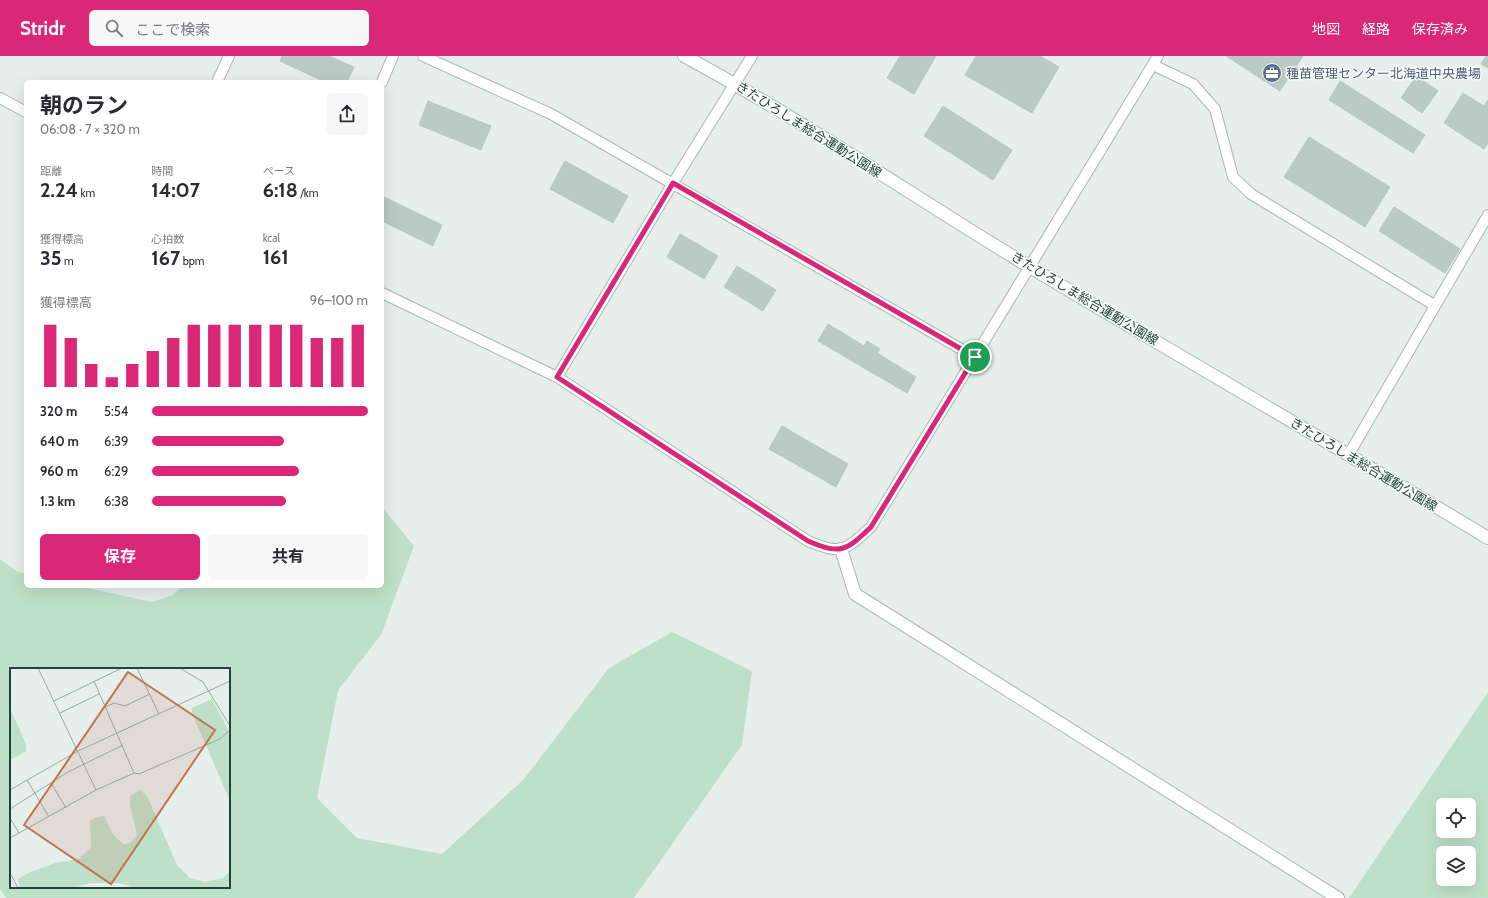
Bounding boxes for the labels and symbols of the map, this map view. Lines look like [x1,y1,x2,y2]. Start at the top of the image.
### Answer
office icon: 種苗管理センター北海道中央農場 [1261,62,1283,84]
place label: 種苗管理センター北海道中央農場 [1286,65,1481,81]
street label: きたひろしま総合運動公園線 [733,77,885,181]
street label: きたひろしま総合運動公園線 [1008,248,1162,348]
pin [958,340,992,374]
street label: きたひろしま総合運動公園線 [1287,414,1441,514]
inset map [10,668,230,888]

